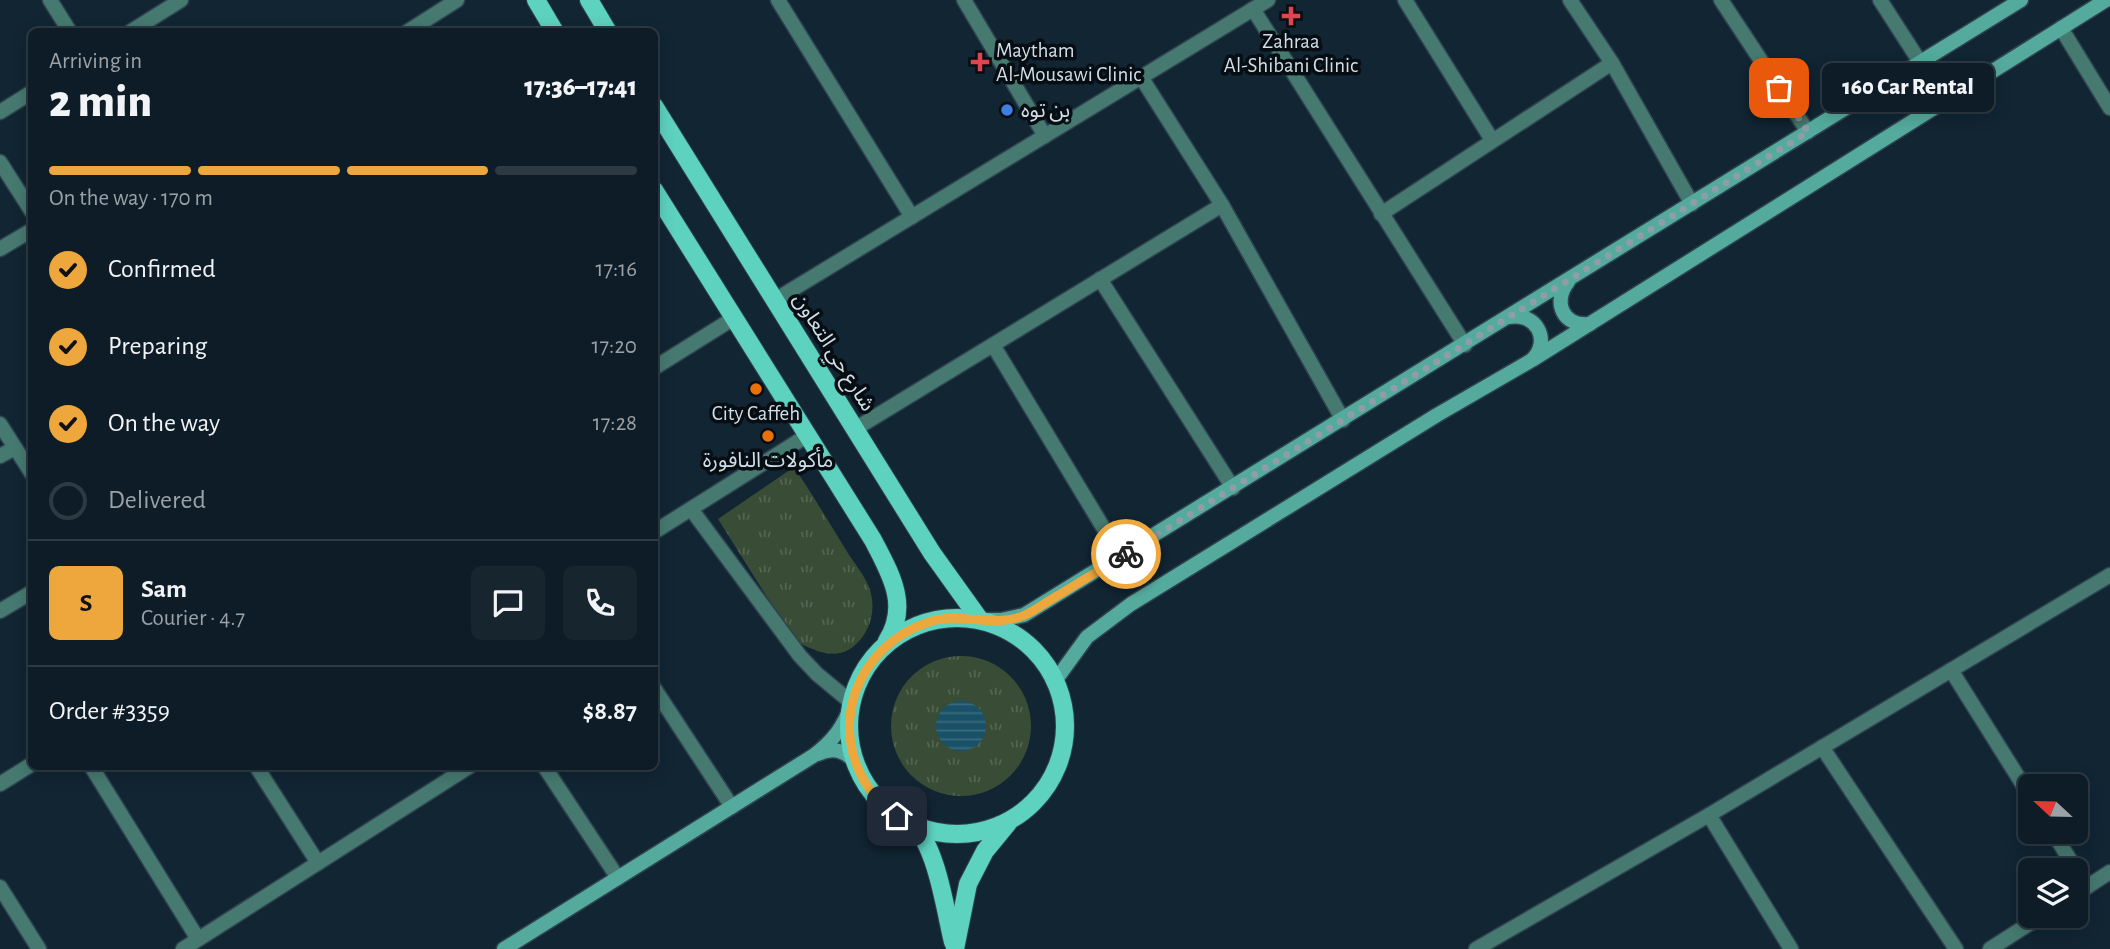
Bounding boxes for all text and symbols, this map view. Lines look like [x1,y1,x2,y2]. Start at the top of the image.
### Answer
marker: Zahraa Al-Shibani Clinic [1281,6,1301,26]
place label: Zahraa Al-Shibani Clinic [1224,31,1358,76]
place label: Maytham Al-Mousawi Clinic [996,40,1141,85]
text: Arriving in [49,50,142,73]
marker: Maytham Al-Mousawi Clinic [970,52,990,72]
pin [1749,58,1809,118]
callout: 160 Car Rental [1821,64,1992,112]
icon: bag [1760,69,1798,107]
text: 17:36–17:41 [524,74,637,100]
text: 160 Car Rental [1842,76,1974,99]
text: 2 min [49,79,152,125]
place label: بن توه [1021,100,1070,122]
marker: بن توه [999,102,1015,118]
text: On the way · 170 m [49,187,213,210]
icon: check [49,251,87,289]
text: Confirmed [108,256,216,282]
text: 17:16 [596,258,637,281]
street label: شارع حي التعاون [785,289,879,417]
icon: check [49,328,87,366]
text: Preparing [108,333,207,359]
text: 17:20 [592,335,637,358]
marker: City Caffeh [748,381,764,397]
place label: City Caffeh [712,403,800,424]
icon: check [49,405,87,443]
text: On the way [108,410,220,436]
text: 17:28 [593,412,637,435]
marker: مأكولات النافورة [760,428,776,444]
place label: مأكولات النافورة [703,447,833,472]
text: Delivered [108,487,206,513]
courier [1091,519,1161,589]
icon: bike [1107,535,1145,573]
button: chat [471,566,545,640]
button: phone [563,566,637,640]
text: Sam [141,576,187,602]
text: S [80,590,92,616]
text: Courier · 4.7 [141,607,245,630]
text: Order #3359 [49,698,170,724]
text: $8.87 [582,698,637,724]
north arrow [2018,774,2088,844]
map controls [2018,774,2088,928]
pin [867,786,927,846]
icon: home [878,797,916,835]
button: layers [2018,858,2088,928]

